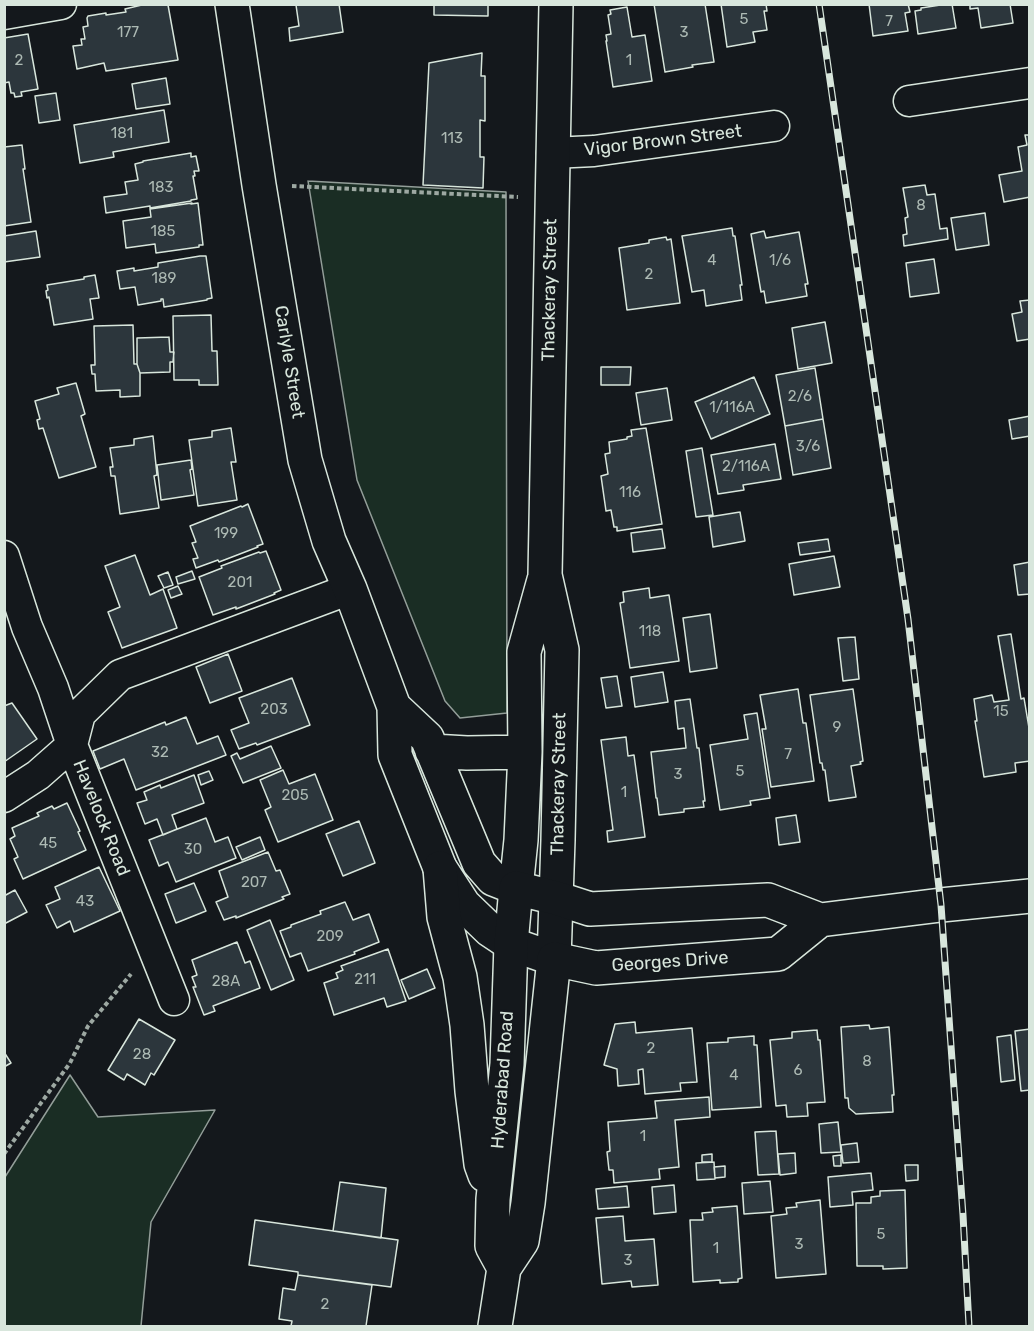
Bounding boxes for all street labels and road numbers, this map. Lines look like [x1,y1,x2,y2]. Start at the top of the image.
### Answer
street label: Vigor Brown Street [583,121,743,161]
street label: Thackeray Street [538,219,562,361]
street label: Carlyle Street [269,304,309,420]
street label: Thackeray Street [547,713,571,855]
street label: Havelock Road [68,757,134,879]
street label: Georges Drive [611,947,729,977]
street label: Hyderabad Road [487,1010,519,1150]

